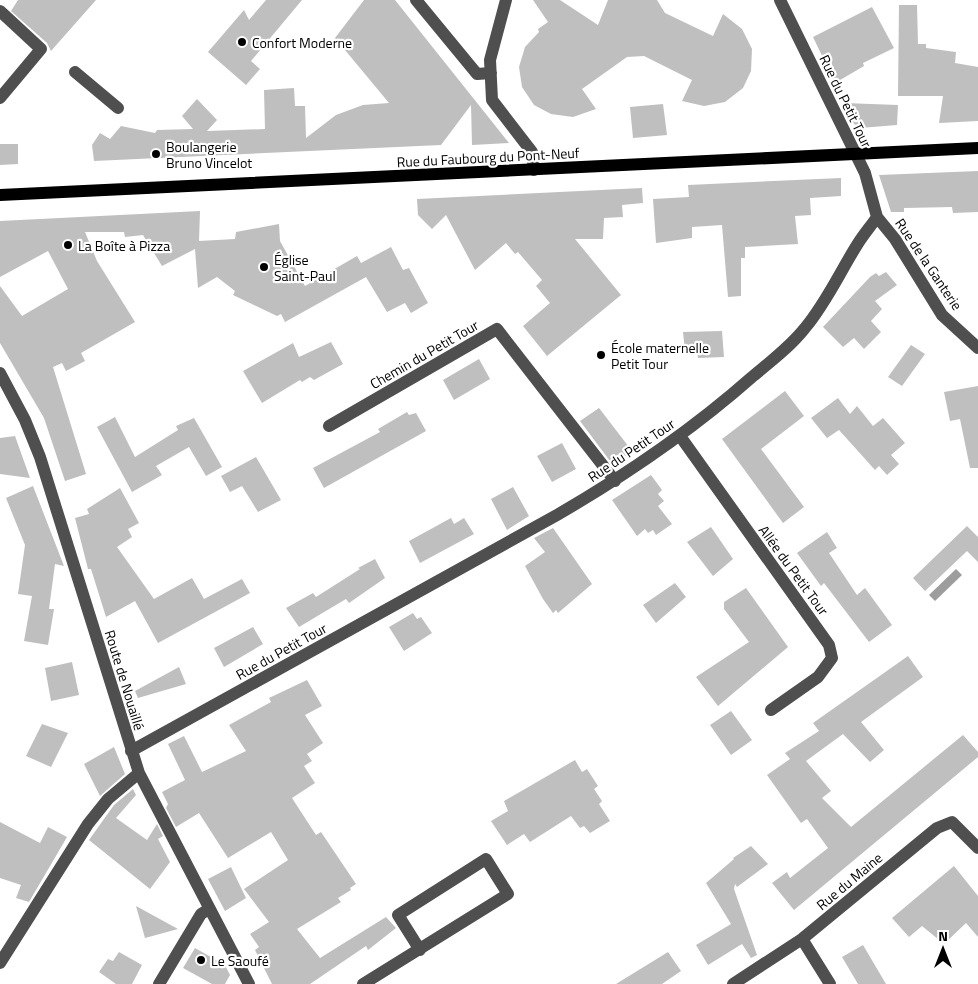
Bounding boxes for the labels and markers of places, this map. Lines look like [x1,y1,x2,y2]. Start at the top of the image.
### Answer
place label: Confort Moderne [252,32,352,53]
marker: Confort Moderne [236,36,248,48]
place label: Boulangerie Bruno Vincelot [166,136,252,173]
marker: Boulangerie Bruno Vincelot [150,148,162,160]
place label: La Boîte à Pizza [78,235,170,256]
marker: La Boîte à Pizza [62,239,74,251]
place label: Église Saint-Paul [274,249,336,286]
marker: Église Saint-Paul [258,261,270,273]
place label: École maternelle Petit Tour [611,337,709,374]
marker: École maternelle Petit Tour [595,349,607,361]
place label: Le Saoufé [211,950,269,971]
marker: Le Saoufé [195,954,207,966]

